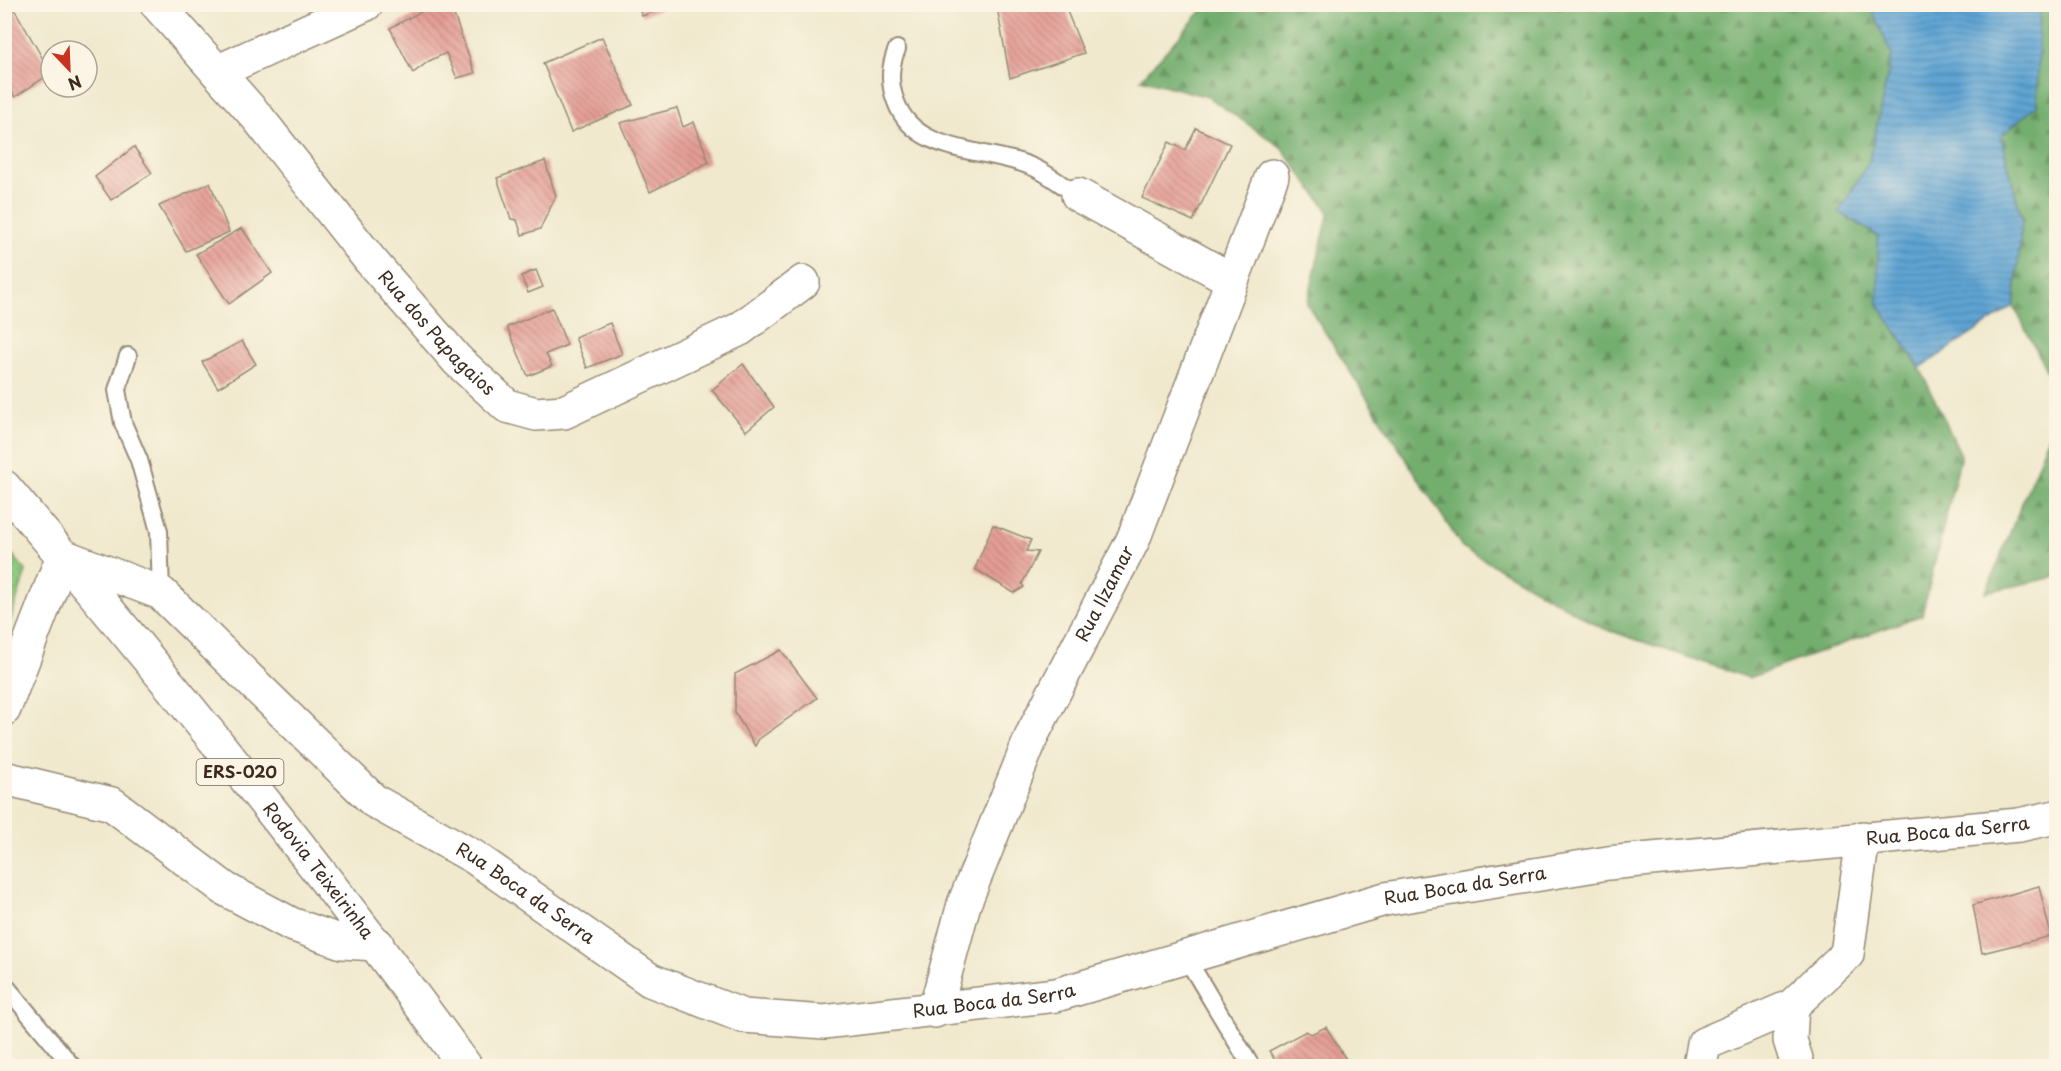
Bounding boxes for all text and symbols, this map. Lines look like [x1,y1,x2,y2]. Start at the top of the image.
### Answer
north arrow [39,39,99,99]
text: N [65,70,86,97]
street label: Rua dos Papagaios [373,263,502,401]
street label: Rua Ilzamar [1068,539,1140,646]
road number: ERS-020 [196,759,284,785]
street label: Rodovia Teixeirinha [257,796,382,945]
street label: Rua Boca da Serra [1865,808,2032,851]
street label: Rua Boca da Serra [452,835,602,950]
street label: Rua Boca da Serra [1382,858,1548,911]
street label: Rua Boca da Serra [911,975,1079,1024]

